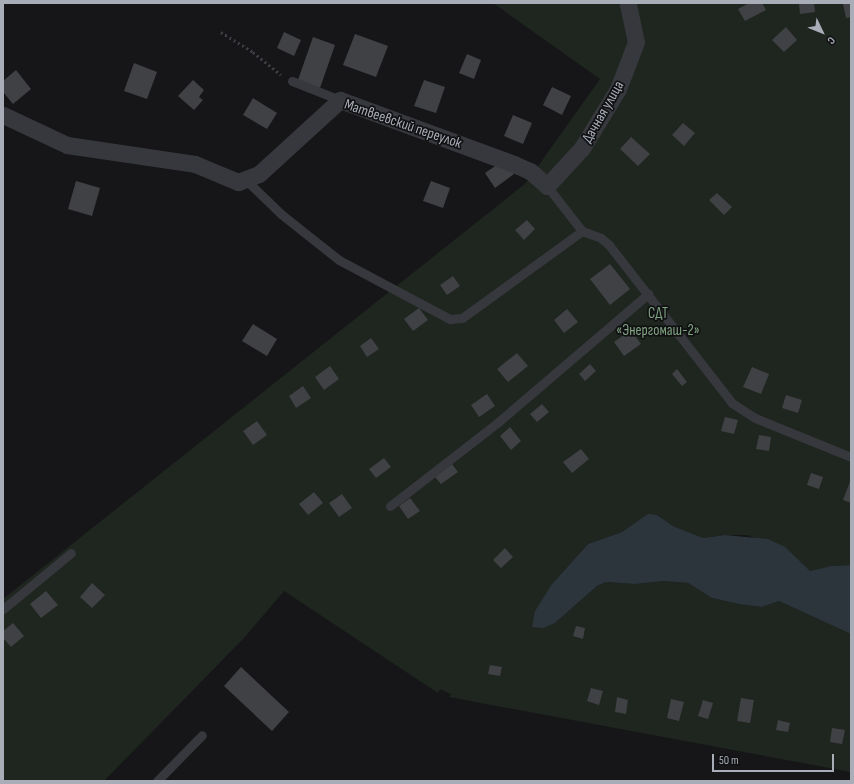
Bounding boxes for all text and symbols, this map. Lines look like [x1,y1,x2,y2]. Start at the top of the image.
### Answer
north arrow [802,12,842,52]
text: С [824,34,838,47]
street label: Дачная улица [578,78,628,146]
street label: Матвеевский переулок [342,95,464,153]
park label: СДТ «Энергомаш-2» [616,304,700,339]
scale bar [714,746,836,772]
text: 50 m [719,753,739,768]

